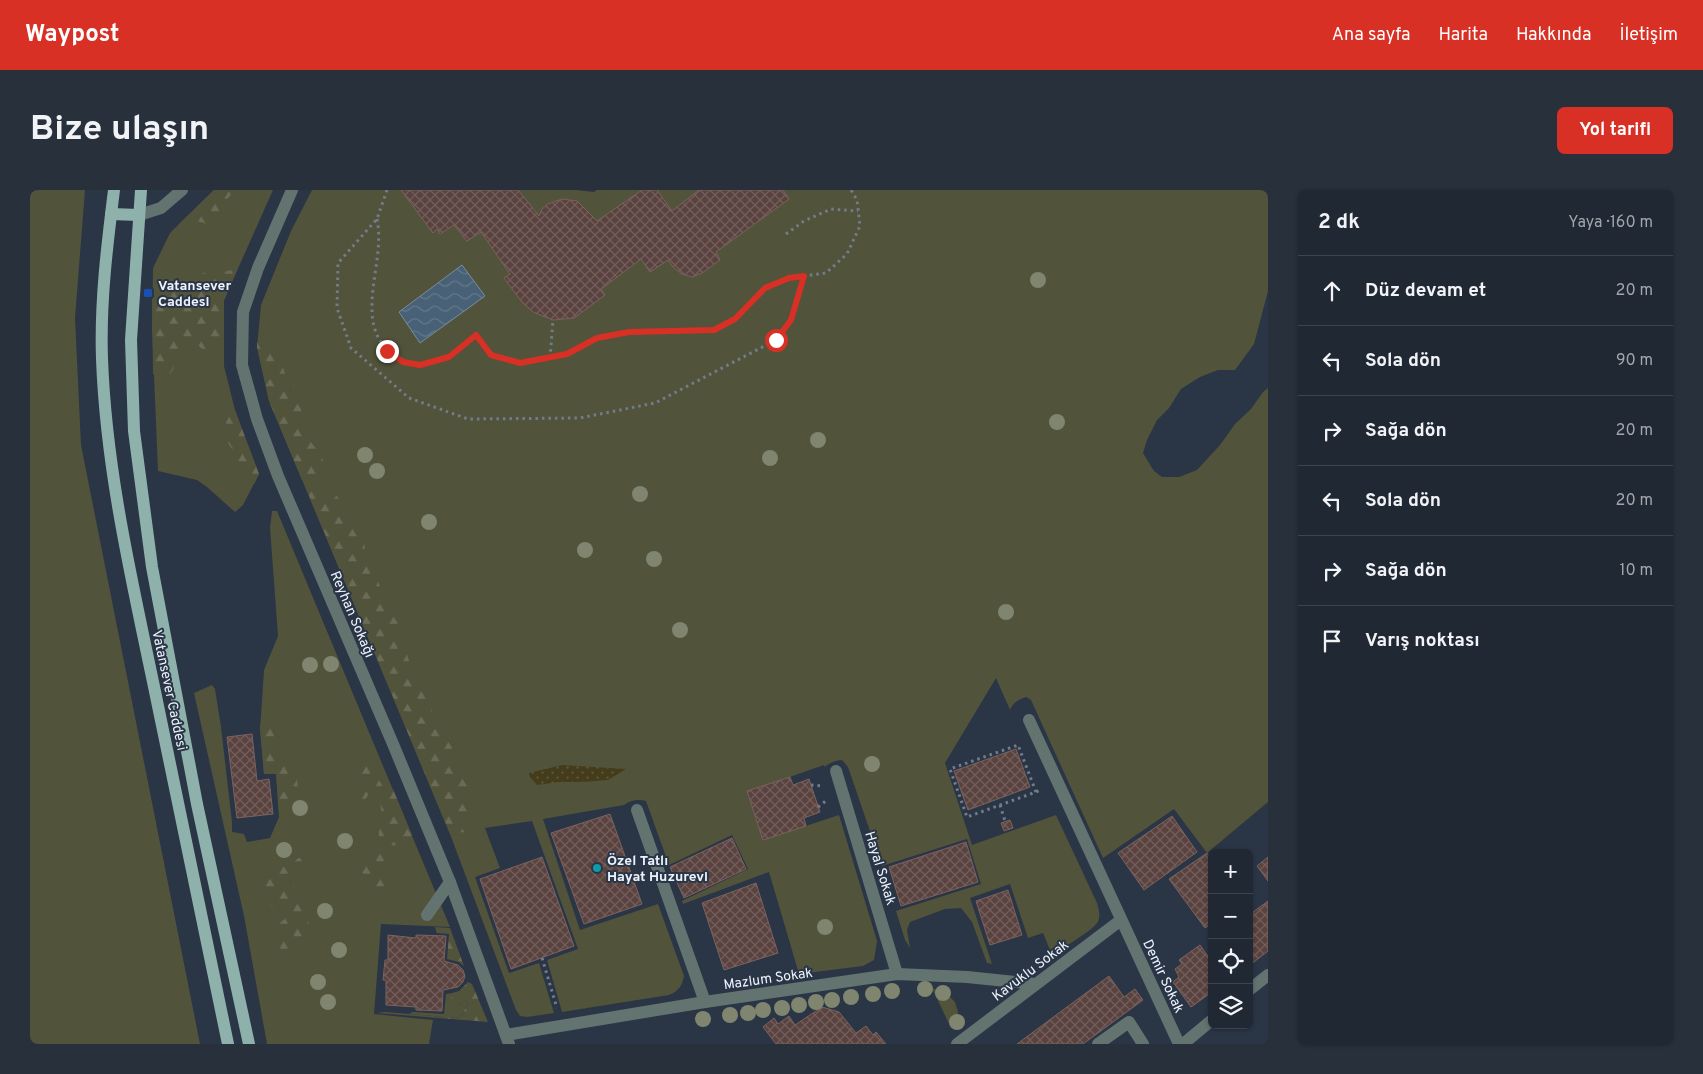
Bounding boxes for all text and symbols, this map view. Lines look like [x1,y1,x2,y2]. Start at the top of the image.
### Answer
text: Waypost [25,20,119,50]
text: Ana sayfa [1332,24,1411,47]
text: Harita [1439,24,1488,47]
text: Hakkında [1516,24,1591,47]
text: İletişim [1619,24,1678,47]
button: Yol tarifi [1557,107,1673,154]
text: Bize ulaşın [30,108,209,152]
text: 2 dk [1318,209,1360,236]
text: Yaya · 160 m [1568,213,1653,233]
icon: ahead [1318,277,1346,305]
place label: Vatansever Caddesi [158,278,231,311]
text: Düz devam et [1365,279,1486,303]
text: 20 m [1616,281,1653,301]
marker: Vatansever Caddesi [142,287,154,299]
route start [765,329,788,352]
route end [376,340,399,363]
icon: left [1318,347,1346,375]
text: Sola dön [1365,349,1441,373]
text: 90 m [1616,351,1653,371]
icon: right [1318,417,1346,445]
text: Sağa dön [1365,419,1447,443]
text: 20 m [1616,421,1653,441]
icon: left [1318,487,1346,515]
text: Sola dön [1365,489,1441,513]
text: 20 m [1616,491,1653,511]
icon: right [1318,557,1346,585]
text: Sağa dön [1365,559,1447,583]
text: 10 m [1619,561,1653,581]
street label: Reyhan Sokağı [326,569,377,660]
icon: arrive [1318,627,1346,655]
street label: Vatansever Caddesi [147,628,190,752]
text: Varış noktası [1365,629,1480,653]
street label: Hayal Sokak [860,830,899,907]
map controls [1208,849,1253,1029]
button: + [1208,849,1253,894]
place label: Özel Tatlı Hayat Huzurevi [607,853,708,886]
marker: Özel Tatlı Hayat Huzurevi [591,862,603,874]
button: − [1208,894,1253,939]
street label: Kavuklu Sokak [989,937,1073,1006]
street label: Demir Sokak [1138,937,1187,1016]
button: locate [1208,939,1253,984]
street label: Mazlum Sokak [723,965,814,994]
button: layers [1208,984,1253,1029]

